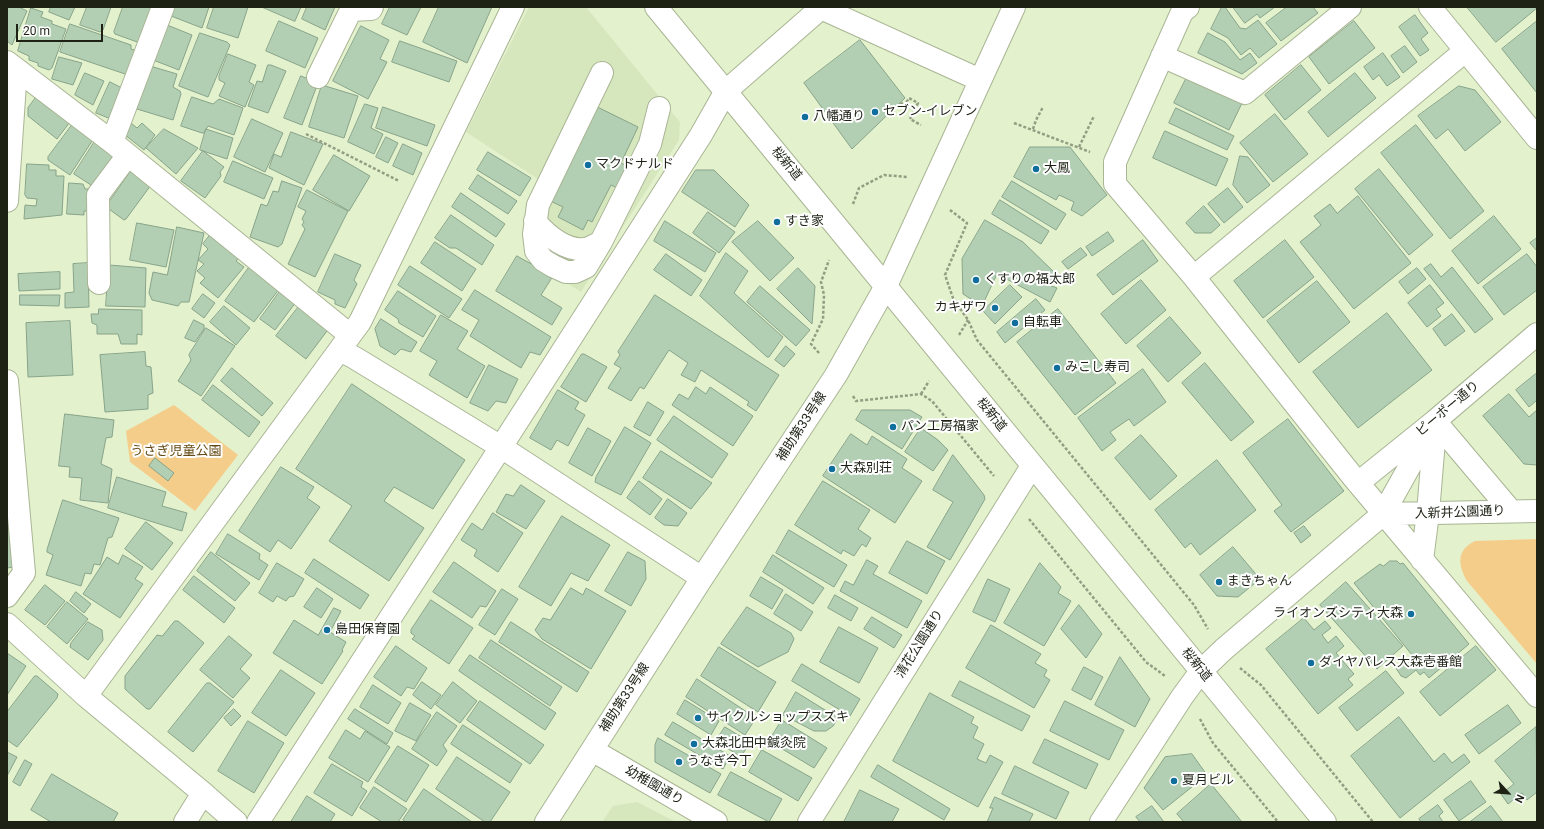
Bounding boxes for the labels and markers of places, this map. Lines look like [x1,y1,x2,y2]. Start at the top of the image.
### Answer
place label: セブン-イレブン [883,104,978,120]
marker: セブン-イレブン [870,107,880,117]
place label: 八幡通り [813,109,865,125]
marker: 八幡通り [800,112,810,122]
place label: マクドナルド [596,157,674,173]
marker: マクドナルド [583,160,593,170]
place label: 大鳳 [1044,161,1070,177]
marker: 大鳳 [1031,164,1041,174]
place label: すき家 [785,214,824,230]
marker: すき家 [772,217,782,227]
place label: くすりの福太郎 [984,272,1075,288]
marker: くすりの福太郎 [971,275,981,285]
place label: カキザワ [935,300,987,316]
marker: カキザワ [990,303,1000,313]
place label: 自転車 [1023,315,1062,331]
marker: 自転車 [1010,318,1020,328]
place label: みこし寿司 [1065,360,1130,376]
marker: みこし寿司 [1052,363,1062,373]
place label: パン工房福家 [901,419,979,435]
marker: パン工房福家 [888,422,898,432]
place label: 大森別荘 [840,461,892,477]
marker: 大森別荘 [827,464,837,474]
place label: まきちゃん [1227,574,1292,590]
marker: まきちゃん [1214,577,1224,587]
place label: ライオンズシティ大森 [1273,606,1403,622]
marker: ライオンズシティ大森 [1406,609,1416,619]
place label: 島田保育園 [335,622,400,638]
marker: 島田保育園 [322,625,332,635]
place label: ダイヤパレス大森壱番館 [1319,655,1462,671]
marker: ダイヤパレス大森壱番館 [1306,658,1316,668]
place label: サイクルショップスズキ [706,710,849,726]
marker: サイクルショップスズキ [693,713,703,723]
place label: 大森北田中鍼灸院 [702,736,806,752]
marker: 大森北田中鍼灸院 [689,739,699,749]
place label: うなぎ今丁 [687,754,752,770]
marker: うなぎ今丁 [674,757,684,767]
place label: 夏月ビル [1182,773,1234,789]
marker: 夏月ビル [1169,776,1179,786]

